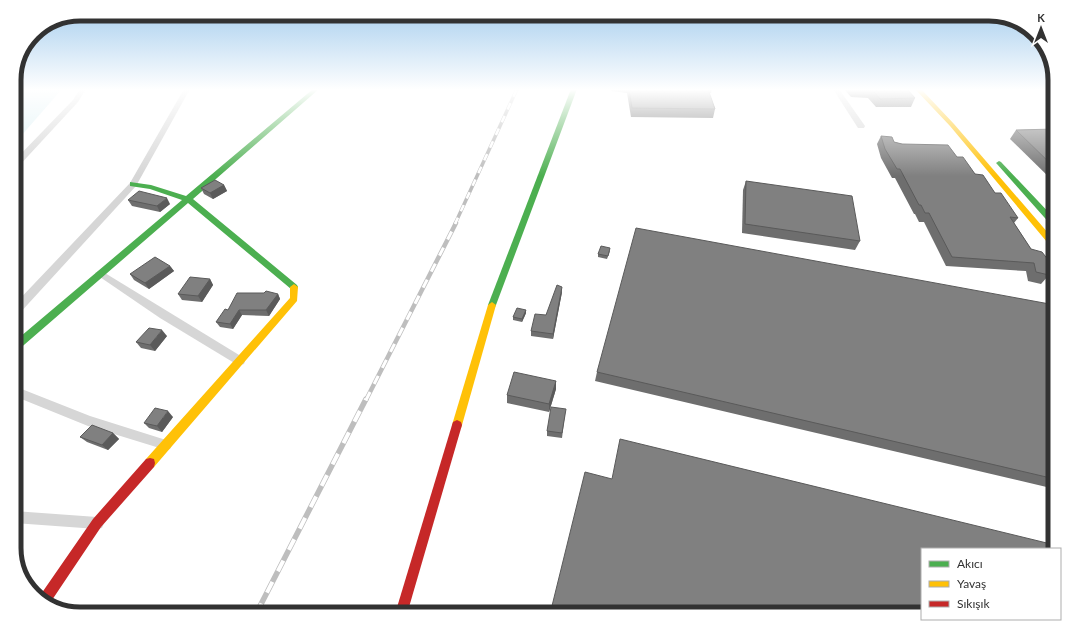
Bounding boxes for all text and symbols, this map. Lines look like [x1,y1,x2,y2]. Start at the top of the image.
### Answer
north arrow [1021,8,1061,48]
text: K [1037,11,1045,24]
legend [921,548,1061,620]
text: Akıcı [957,556,983,571]
text: Yavaş [957,576,986,591]
text: Sıkışık [957,596,990,611]

